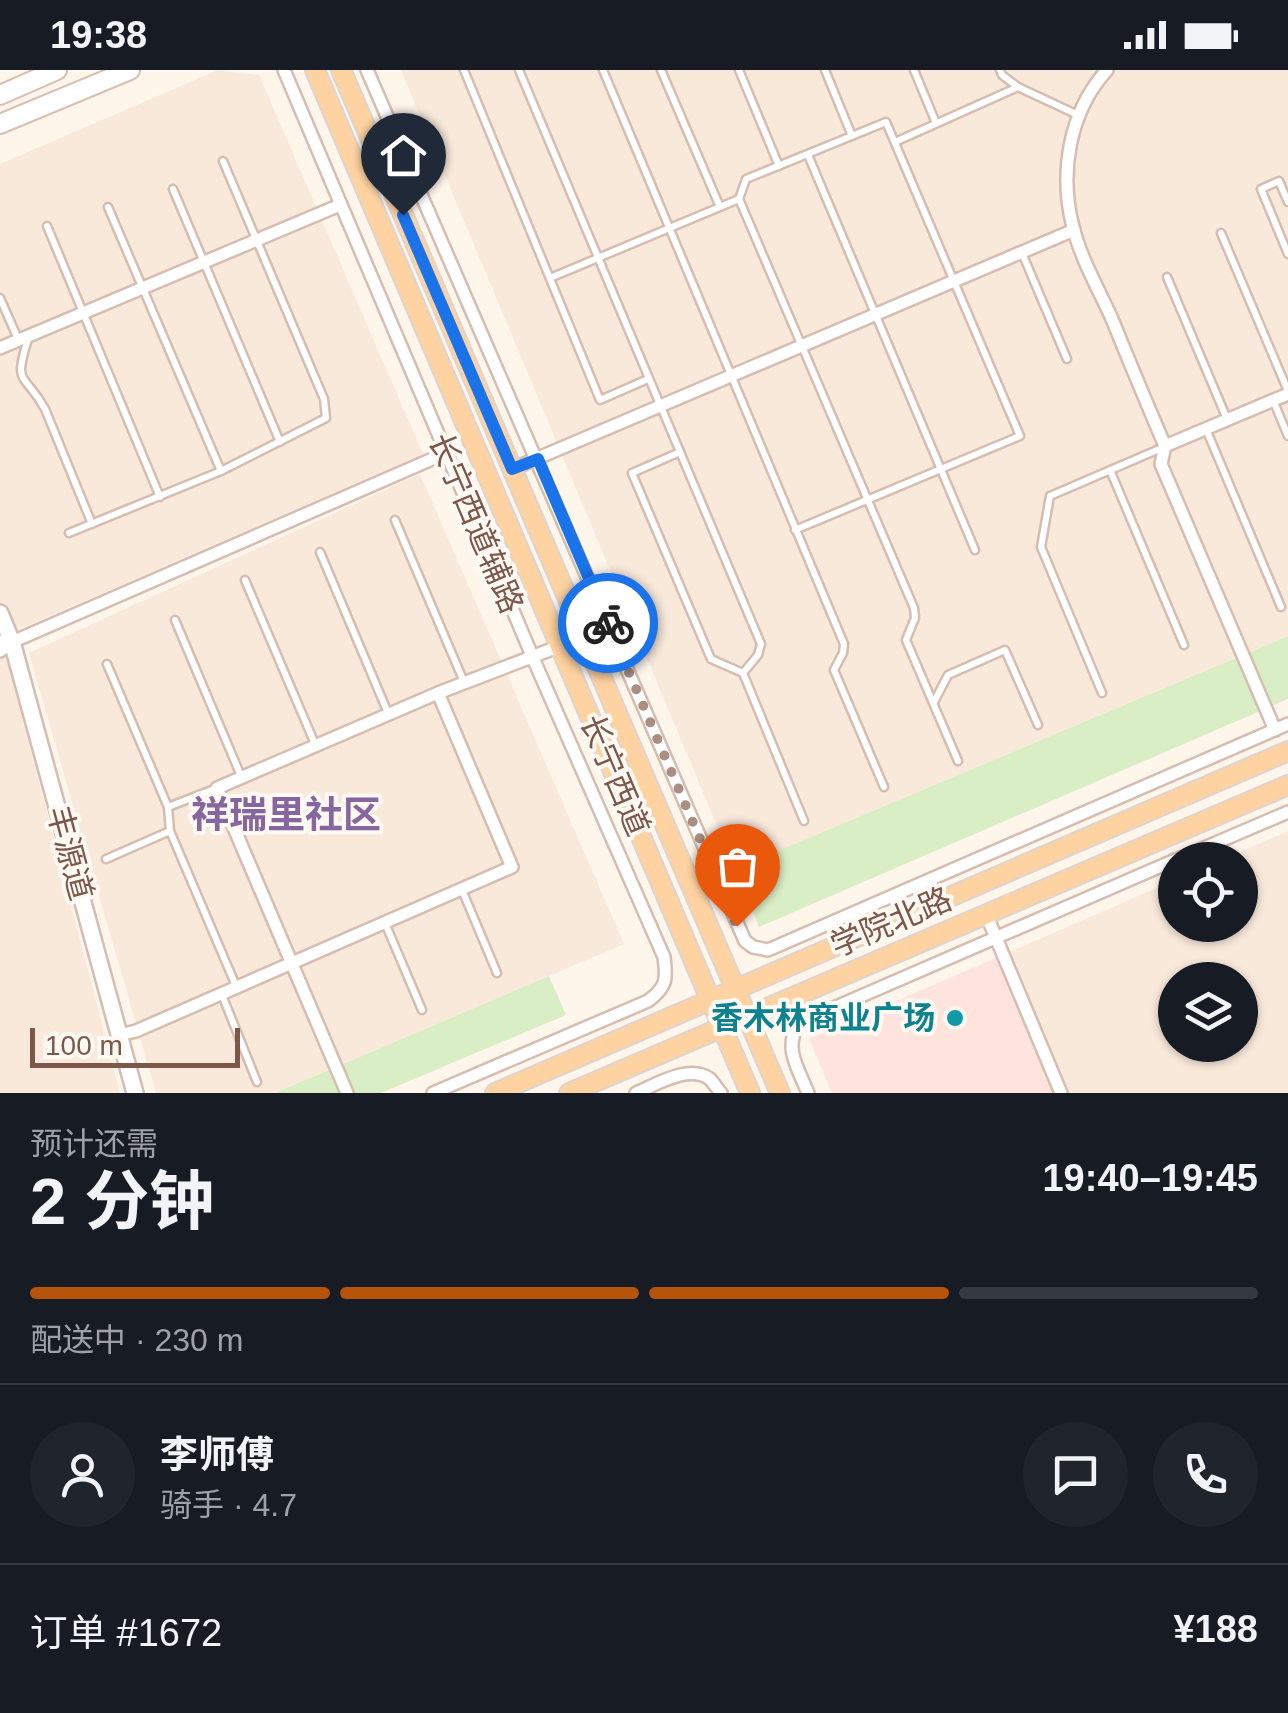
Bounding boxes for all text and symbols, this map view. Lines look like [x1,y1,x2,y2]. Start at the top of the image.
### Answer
text: 19:38 [50,14,147,56]
pin [361,113,446,216]
icon: home [376,128,431,183]
street label: 长宁西道辅路 [422,428,530,618]
courier [558,573,658,673]
icon: bike [581,596,636,651]
street label: 长宁西道 [573,709,657,841]
district label: 祥瑞里社区 [191,794,381,836]
street label: 丰源道 [40,802,100,904]
pin [695,824,780,927]
icon: bag [710,839,765,894]
map controls [1158,842,1258,1062]
button: locate [1158,842,1258,942]
street label: 学院北路 [825,880,957,964]
button: layers [1158,962,1258,1062]
place label: 香木林商业广场 [711,1000,935,1036]
marker: 香木林商业广场 [944,1007,966,1029]
scale bar [30,1023,240,1068]
text: 100 m [45,1030,123,1061]
text: 预计还需 [30,1126,158,1162]
text: 19:40–19:45 [1042,1157,1258,1199]
text: 2 分钟 [30,1165,214,1238]
text: 配送中 · 230 m [30,1322,243,1358]
button: person [30,1422,135,1527]
button: chat [1023,1422,1128,1527]
button: phone [1153,1422,1258,1527]
text: 李师傅 [160,1434,274,1476]
text: 骑手 · 4.7 [160,1487,297,1523]
text: ¥188 [1173,1608,1258,1650]
text: 订单 #1672 [30,1612,222,1654]

